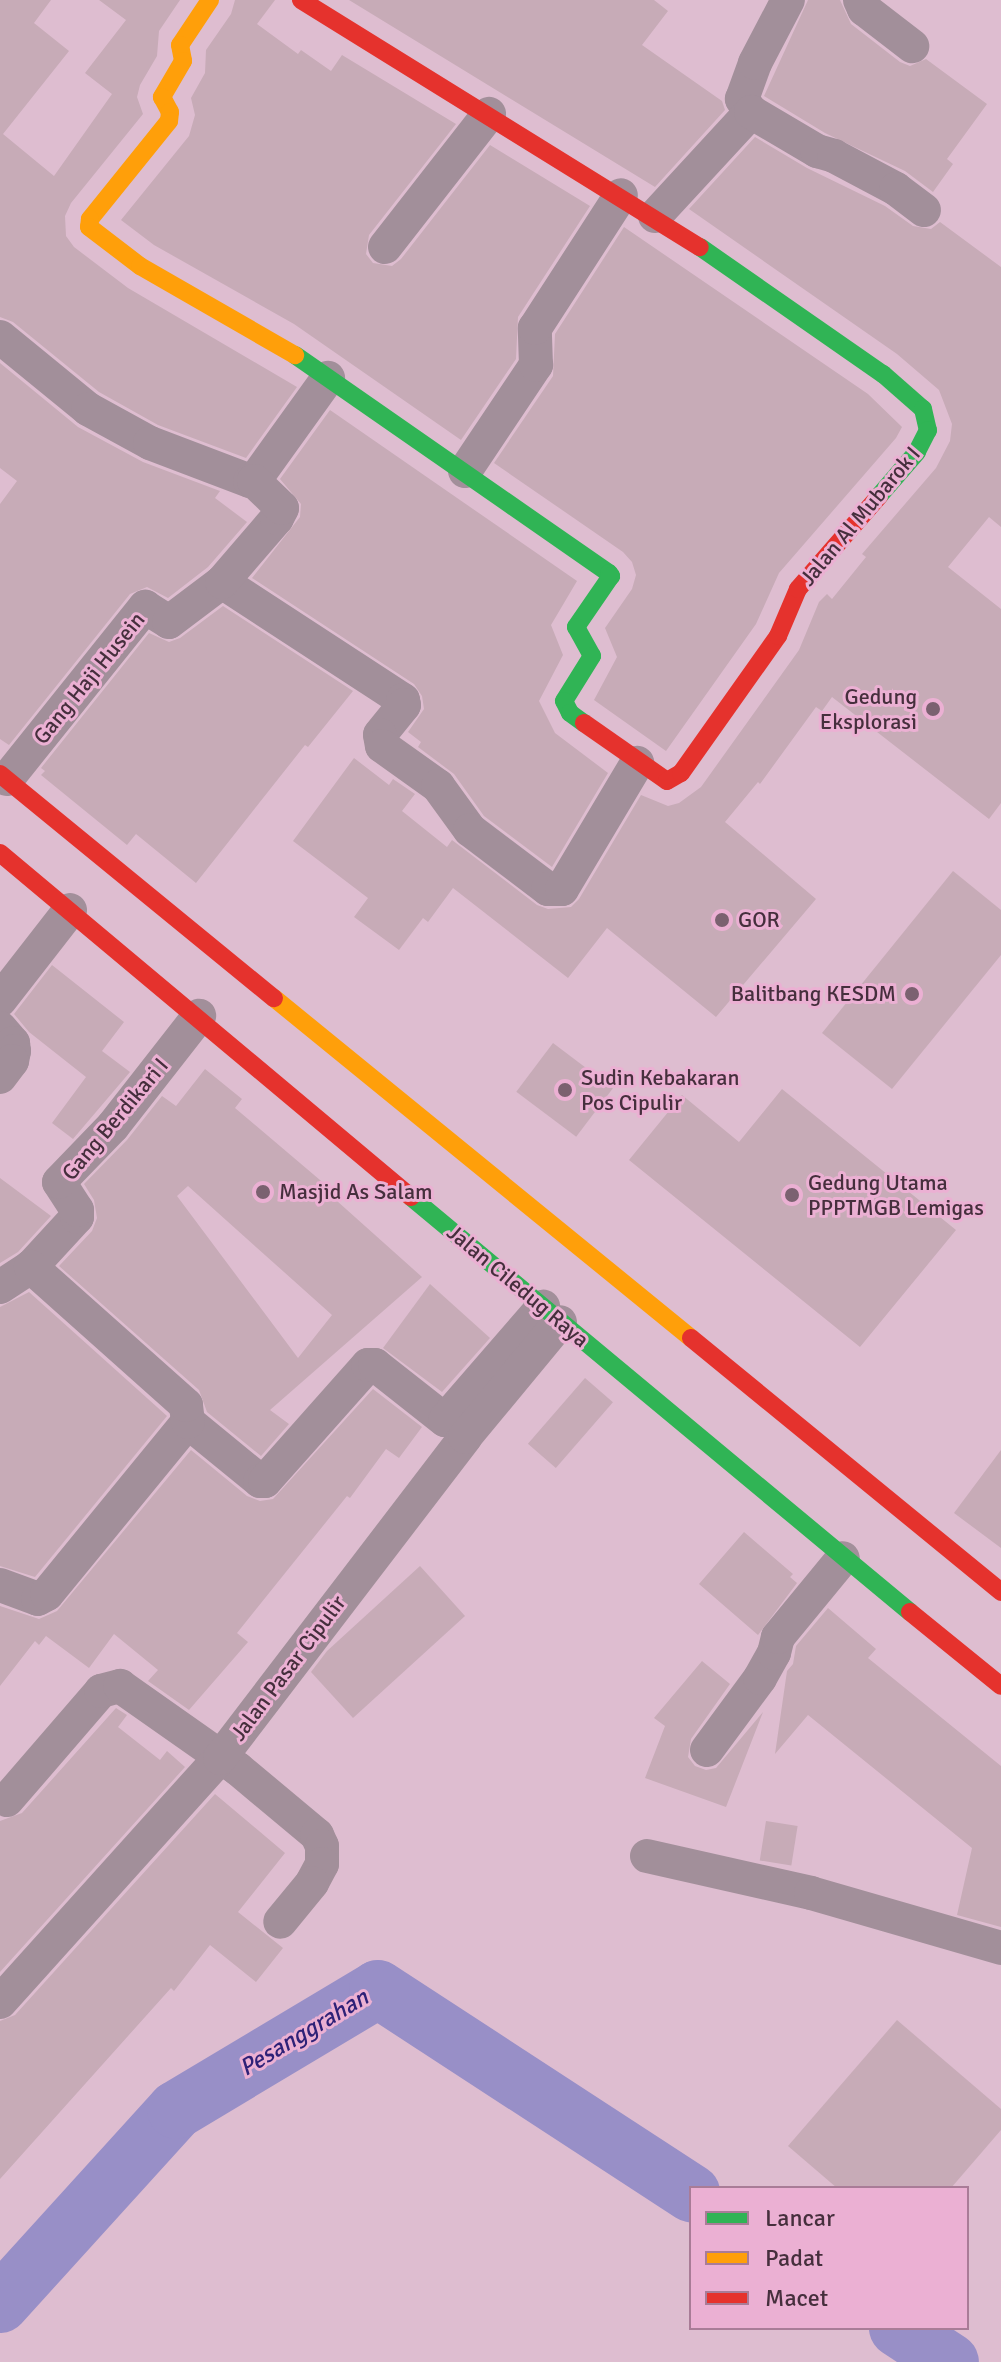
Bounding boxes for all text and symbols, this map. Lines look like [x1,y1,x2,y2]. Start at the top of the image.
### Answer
street label: Jalan Al Mubarok I [794,441,926,591]
street label: Gang Haji Husein [28,607,150,749]
place label: Gedung Eksplorasi [820,683,917,734]
marker: Gedung Eksplorasi [924,700,942,718]
place label: GOR [738,907,780,933]
marker: GOR [713,911,731,929]
place label: Balitbang KESDM [731,981,896,1007]
marker: Balitbang KESDM [903,985,921,1003]
street label: Gang Berdikari I [56,1053,174,1185]
place label: Sudin Kebakaran Pos Cipulir [581,1064,739,1116]
marker: Sudin Kebakaran Pos Cipulir [556,1081,574,1099]
place label: Gedung Utama PPPTMGB Lemigas [808,1169,984,1220]
place label: Masjid As Salam [279,1179,433,1205]
marker: Masjid As Salam [254,1183,272,1201]
marker: Gedung Utama PPPTMGB Lemigas [783,1186,801,1204]
street label: Jalan Ciledug Raya [442,1219,594,1353]
street label: Jalan Pasar Cipulir [225,1590,351,1746]
water label: Pesanggrahan [234,1983,374,2083]
legend [689,2186,969,2330]
text: Lancar [765,2203,835,2233]
text: Padat [765,2243,823,2273]
text: Macet [765,2283,828,2313]

